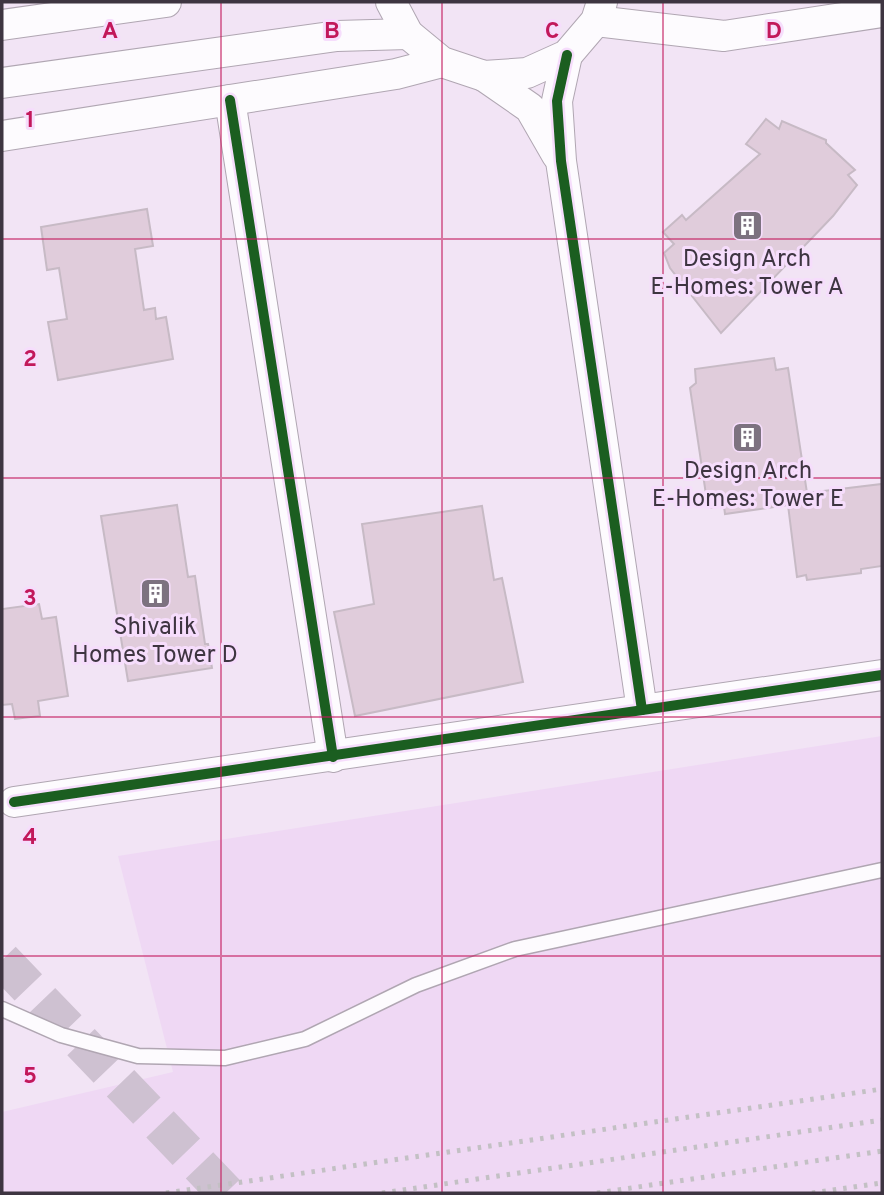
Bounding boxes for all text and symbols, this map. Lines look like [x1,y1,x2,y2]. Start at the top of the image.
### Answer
text: A [102,18,118,47]
text: B [324,18,340,47]
text: C [545,18,559,47]
text: D [766,18,782,47]
text: 1 [25,107,35,136]
building icon: Design Arch E-Homes: Tower A [730,209,764,243]
place label: Design Arch E-Homes: Tower A [650,245,844,303]
text: 2 [23,346,37,375]
building icon: Design Arch E-Homes: Tower E [731,421,765,455]
place label: Design Arch E-Homes: Tower E [652,457,844,515]
building icon: Shivalik Homes Tower D [138,577,172,611]
text: 3 [23,585,37,614]
place label: Shivalik Homes Tower D [72,613,238,671]
text: 4 [23,824,37,853]
text: 5 [23,1063,37,1092]

